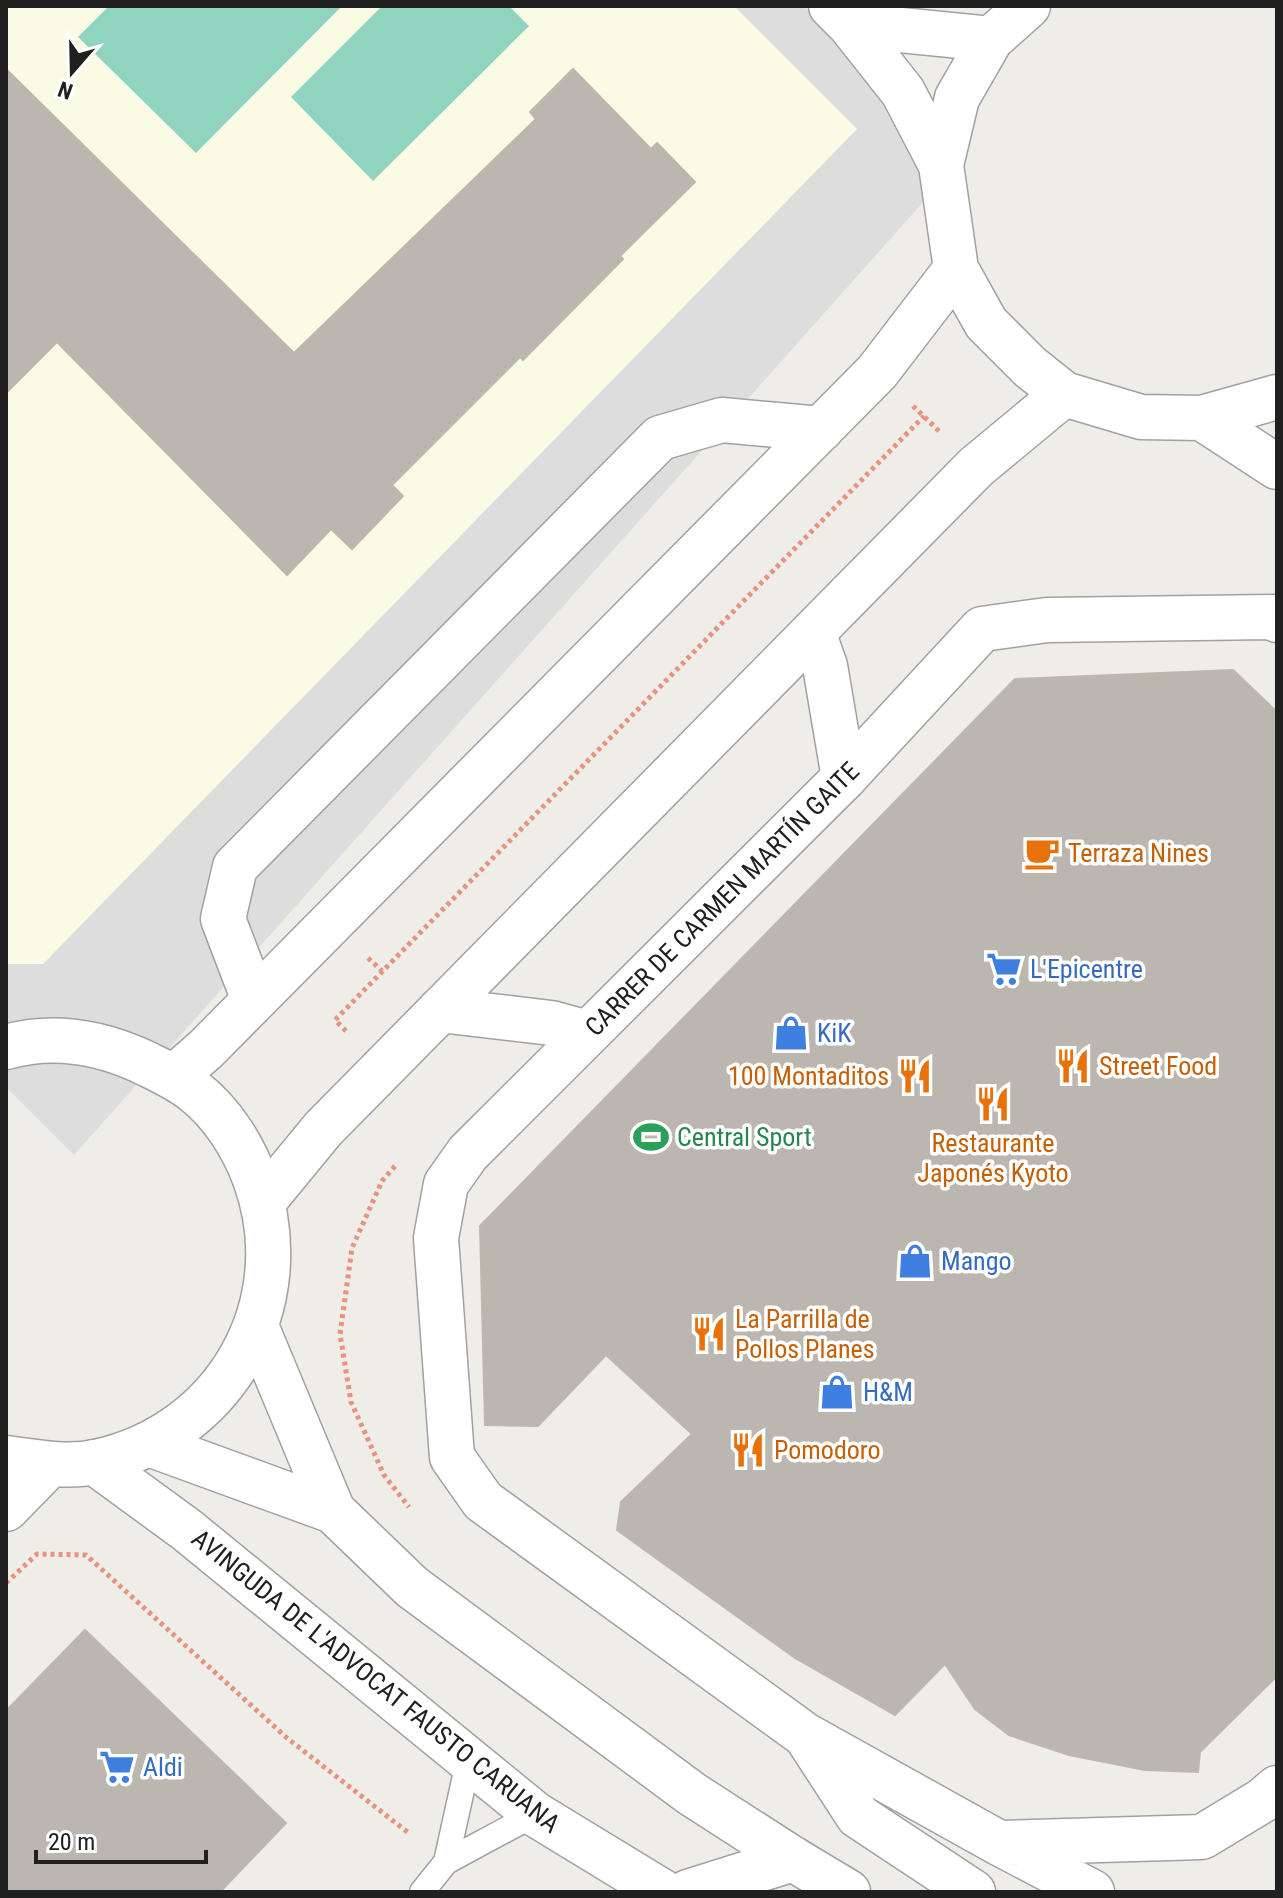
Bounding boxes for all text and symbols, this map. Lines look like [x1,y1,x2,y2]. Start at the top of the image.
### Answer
north arrow [32,32,112,112]
text: N [55,76,76,104]
street label: CARRER DE CARMEN MARTÍN GAITE [579,756,865,1042]
cafe icon: Terraza Nines [1023,834,1061,872]
place label: Terraza Nines [1068,838,1209,868]
supermarket icon: L'Epicentre [985,950,1023,988]
place label: L'Epicentre [1030,954,1143,984]
shop icon: KiK [772,1014,810,1052]
place label: KiK [817,1018,852,1048]
restaurant icon: Street Food [1054,1047,1092,1085]
place label: Street Food [1099,1051,1217,1081]
restaurant icon: 100 Montaditos [896,1057,934,1095]
place label: 100 Montaditos [728,1061,889,1091]
restaurant icon: Restaurante Japonés Kyoto [974,1085,1012,1123]
sports icon: Central Sport [632,1118,670,1156]
place label: Central Sport [677,1122,812,1152]
place label: Restaurante Japonés Kyoto [917,1128,1069,1188]
shop icon: Mango [896,1242,934,1280]
place label: Mango [941,1246,1012,1276]
place label: La Parrilla de Pollos Planes [735,1304,875,1364]
restaurant icon: La Parrilla de Pollos Planes [690,1315,728,1353]
shop icon: H&M [818,1373,856,1411]
place label: H&M [863,1377,913,1407]
restaurant icon: Pomodoro [729,1431,767,1469]
place label: Pomodoro [774,1435,881,1465]
street label: AVINGUDA DE L'ADVOCAT FAUSTO CARUANA [186,1523,566,1839]
supermarket icon: Aldi [98,1748,136,1786]
place label: Aldi [143,1752,183,1782]
scale bar [36,1814,206,1864]
text: 20 m [48,1828,95,1856]

